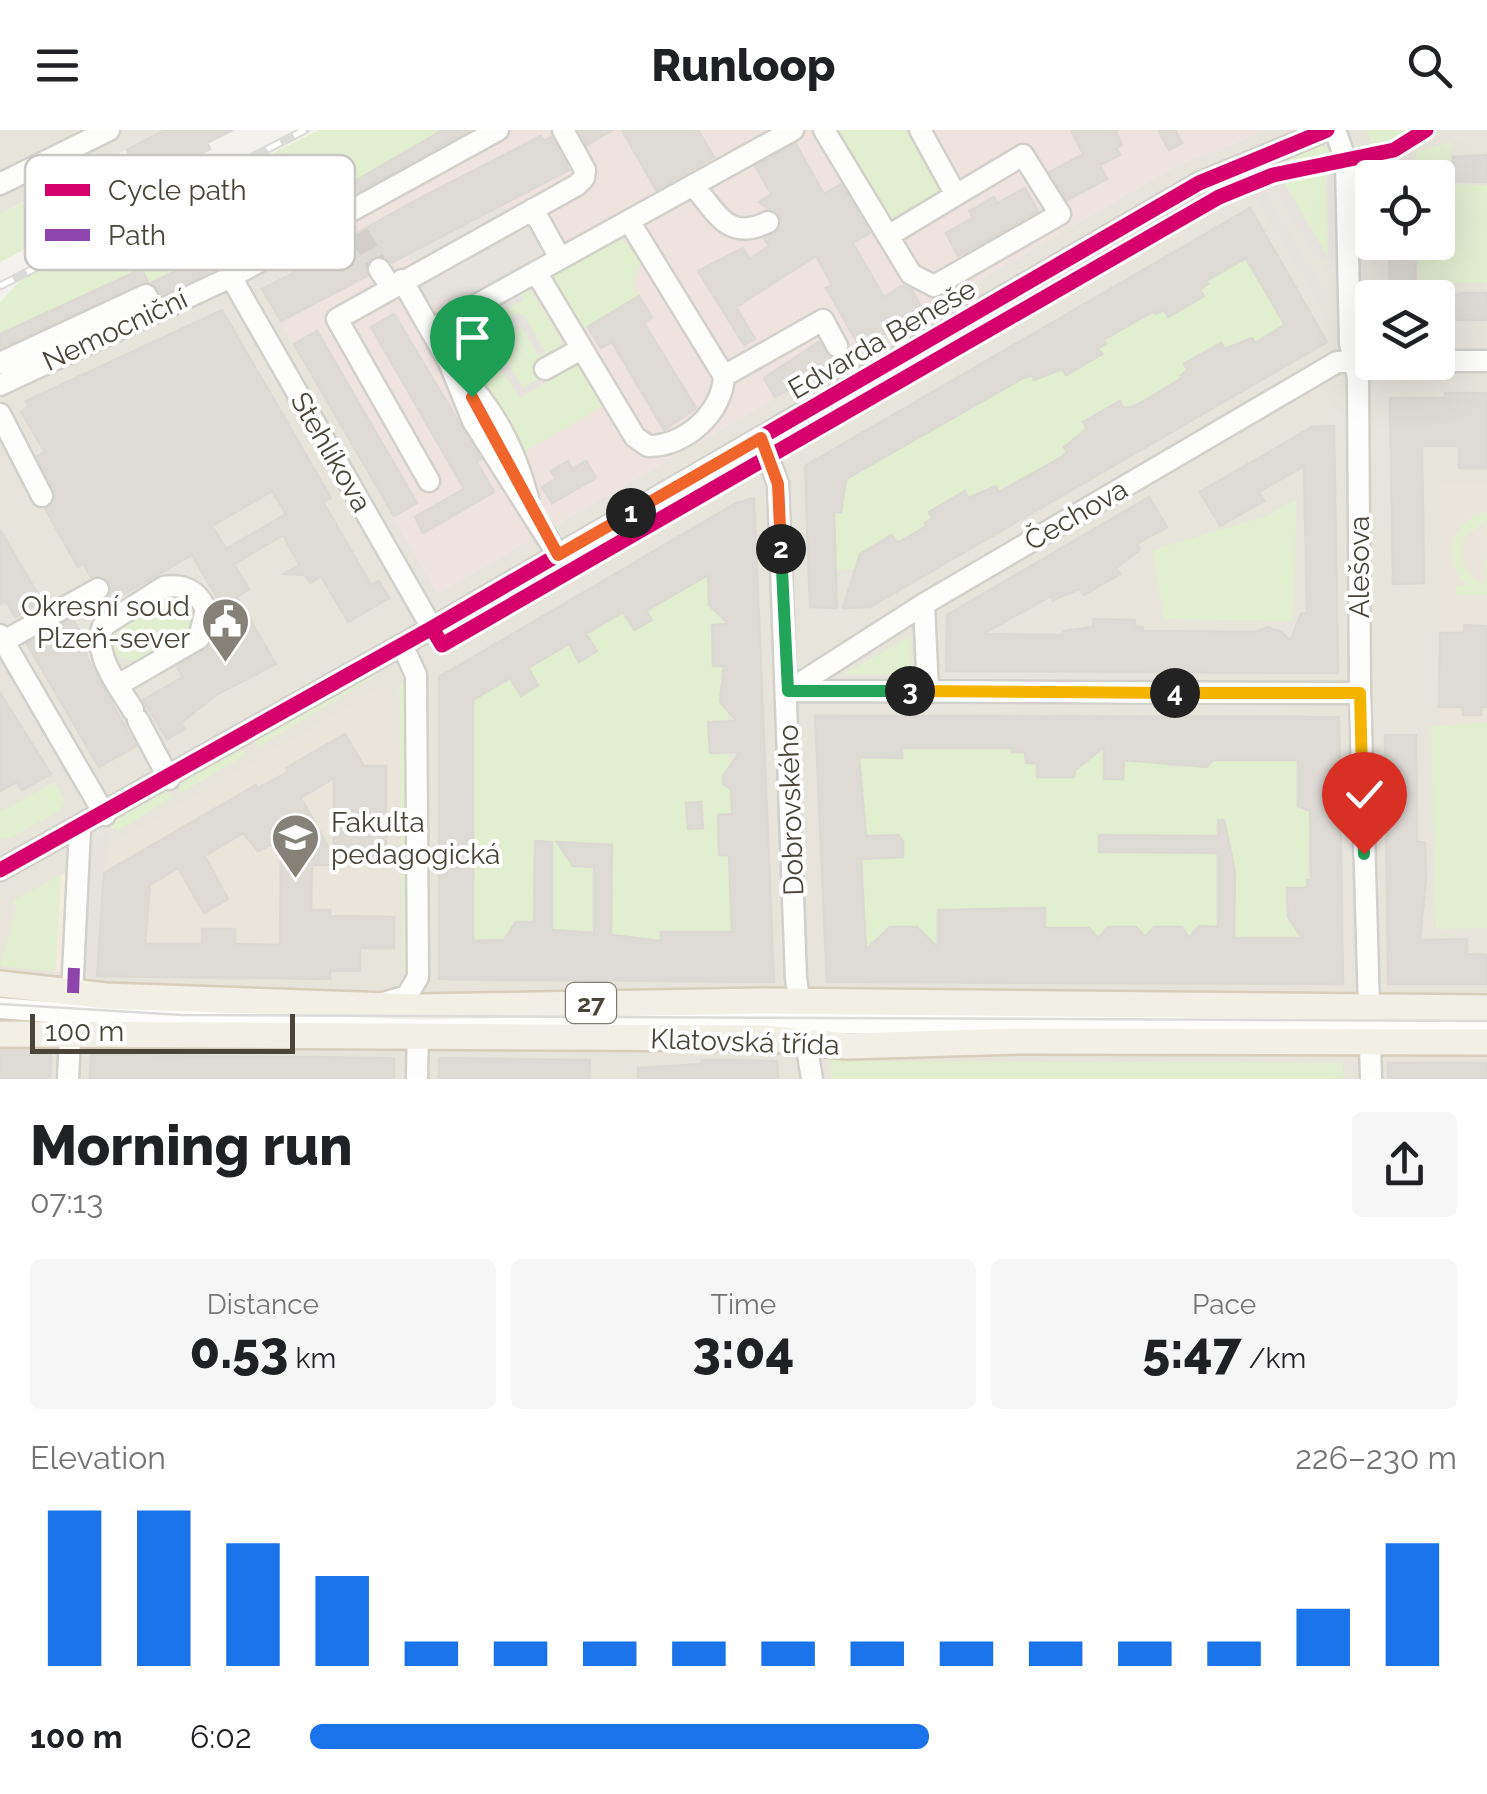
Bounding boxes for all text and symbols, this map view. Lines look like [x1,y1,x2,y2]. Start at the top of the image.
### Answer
icon: menu [30,38,85,93]
icon: search [1402,38,1457,93]
text: Runloop [651,39,836,92]
legend [25,155,355,270]
map controls [1355,160,1455,380]
button: locate [1355,160,1455,260]
text: Cycle path [108,174,247,207]
text: Path [108,219,166,252]
street label: Edvarda Beneše [782,272,982,406]
button: layers [1355,280,1455,380]
street label: Nemocniční [37,282,193,378]
pin [430,295,515,398]
icon: arrive [445,310,500,365]
street label: Stehlíkova [284,386,378,518]
street label: Čechova [1019,472,1133,558]
pin: 1 [606,488,656,538]
text: 1 [624,496,638,529]
street label: Alešova [1343,516,1376,618]
pin: 2 [756,524,806,574]
text: 2 [773,532,789,565]
place label: Okresní soud Plzeň-sever [21,590,190,655]
public building icon: Okresní soud Plzeň-sever [199,596,251,664]
pin: 3 [885,666,935,716]
pin: 4 [1150,668,1200,718]
text: 3 [902,674,918,707]
text: 4 [1167,676,1183,709]
street label: Dobrovského [772,724,810,896]
pin [1322,752,1407,855]
icon: check [1337,767,1392,822]
place label: Fakulta pedagogická [331,806,500,871]
school or university icon: Fakulta pedagogická [270,812,322,880]
road number: 27 [566,983,616,1023]
scale bar [30,1009,295,1054]
text: 100 m [45,1015,124,1048]
street label: Klatovská třída [650,1022,840,1062]
button: share [1352,1112,1457,1217]
text: Morning run [30,1113,353,1178]
text: 07:13 [30,1183,103,1220]
text: Distance [207,1288,319,1321]
text: Time [711,1288,776,1321]
text: Pace [1192,1288,1256,1321]
text: 0.53 [189,1321,288,1380]
text: 3:04 [693,1321,794,1380]
text: 5:47 [1142,1321,1242,1380]
text: km [288,1342,336,1375]
text: /km [1242,1342,1306,1375]
text: Elevation [30,1439,166,1476]
text: 226–230 m [1295,1439,1457,1476]
text: 100 m [30,1718,123,1755]
text: 6:02 [190,1718,252,1755]

